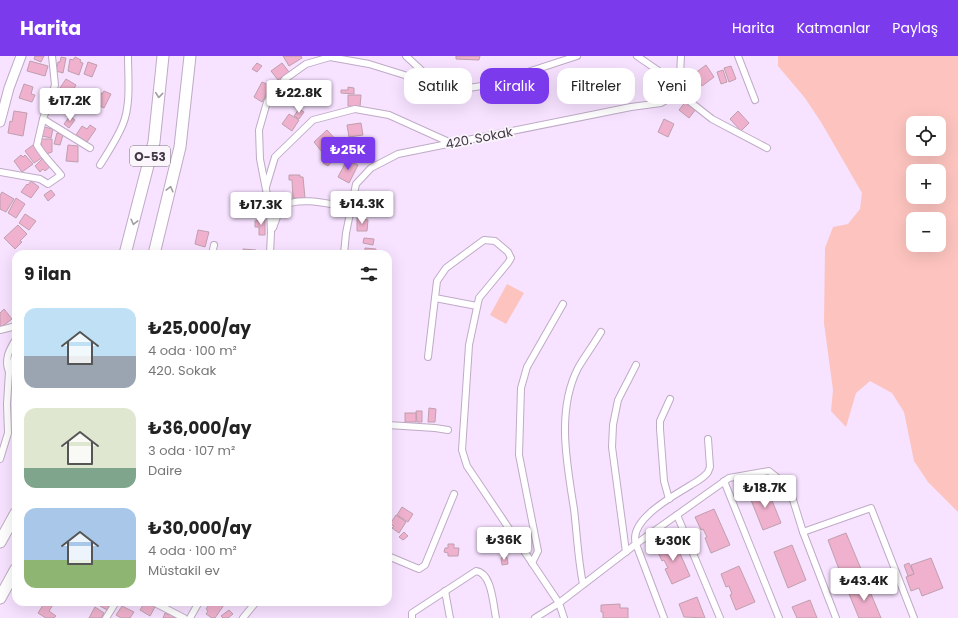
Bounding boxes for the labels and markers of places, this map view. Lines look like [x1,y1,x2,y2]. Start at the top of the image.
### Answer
pin: ₺22.8K [266,80,332,114]
pin: ₺17.2K [37,88,103,122]
pin: ₺25K [324,137,372,171]
pin: ₺14.3K [329,191,395,225]
pin: ₺17.3K [228,192,294,226]
pin: ₺18.7K [732,475,798,509]
pin: ₺36K [480,527,528,561]
pin: ₺30K [649,528,697,562]
pin: ₺43.4K [831,568,897,602]

